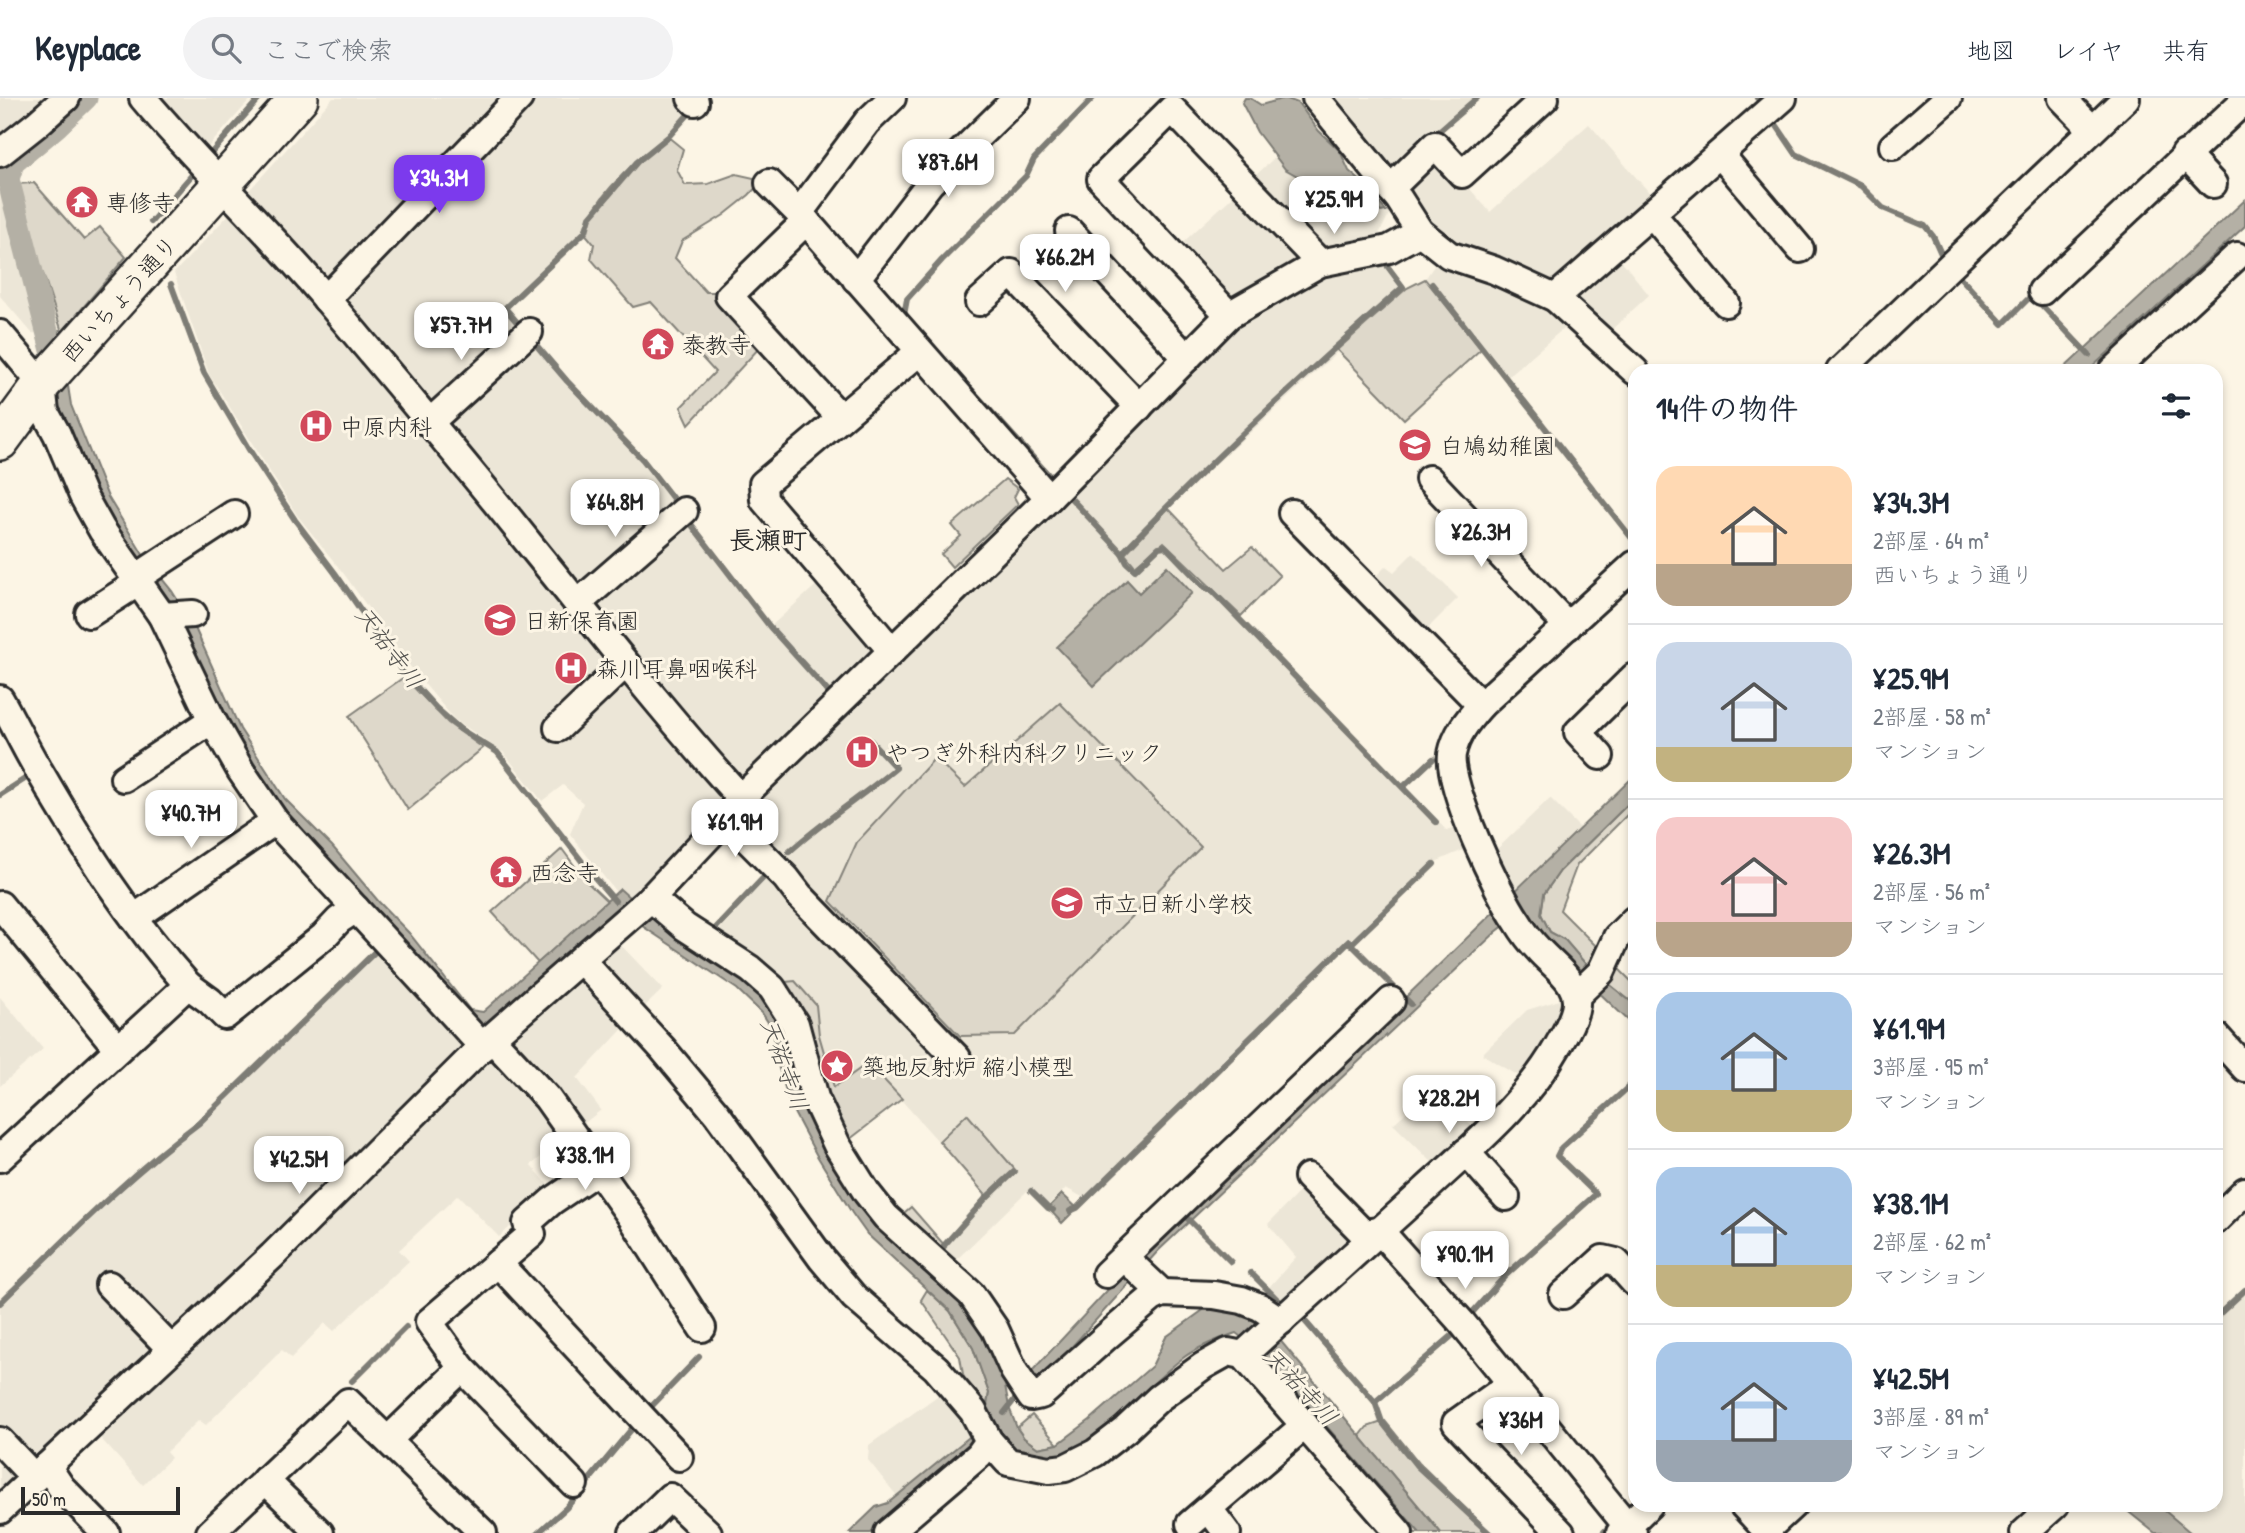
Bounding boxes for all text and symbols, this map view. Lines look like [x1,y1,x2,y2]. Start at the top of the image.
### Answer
search box [183,17,673,80]
text: Keyplace [35,26,141,70]
icon: search [207,29,245,67]
text: ここで検索 [263,32,393,67]
text: 地図 [1967,34,2015,66]
text: レイヤ [2053,34,2124,66]
text: 共有 [2162,34,2210,66]
pin: ¥87.6M [891,140,1005,199]
text: ¥87.6M [918,146,978,177]
pin: ¥34.3M [382,156,496,215]
text: ¥34.3M [410,162,468,193]
pin: ¥25.9M [1277,176,1391,236]
temple icon: 専修寺 [63,183,101,221]
text: ¥25.9M [1305,183,1363,214]
place label: 専修寺 [106,187,175,218]
street label: 西いちょう通り [54,229,184,369]
pin: ¥66.2M [1008,234,1122,294]
text: ¥66.2M [1036,241,1094,272]
pin: ¥57.7M [404,302,518,362]
text: ¥57.7M [430,309,492,340]
temple icon: 泰教寺 [639,325,677,363]
place label: 泰教寺 [682,329,751,360]
icon: filters [2157,387,2195,425]
text: 14件の物件 [1656,388,1798,428]
hospital icon: 中原内科 [297,407,335,445]
place label: 中原内科 [340,411,432,442]
school or university icon: 白鳩幼稚園 [1396,426,1434,464]
place label: 白鳩幼稚園 [1440,430,1555,461]
pin: ¥64.8M [558,480,672,539]
text: ¥34.3M [1873,482,1949,522]
text: ¥64.8M [586,486,644,517]
icon: home [1712,494,1796,578]
pin: ¥26.3M [1424,510,1538,569]
text: ¥26.3M [1451,516,1511,547]
district label: 長瀬町 [729,522,807,557]
text: 2部屋 · 64 m² [1873,525,1989,556]
text: 西いちょう通り [1873,559,2034,590]
water label: 天祐寺川 [348,599,432,695]
school or university icon: 日新保育園 [481,601,519,639]
place label: 日新保育園 [524,605,639,636]
hospital icon: 森川耳鼻咽喉科 [552,649,590,687]
place label: 森川耳鼻咽喉科 [596,653,757,684]
text: ¥25.9M [1873,658,1949,698]
icon: home [1712,670,1796,754]
text: 2部屋 · 58 m² [1873,701,1991,732]
hospital icon: やつぎ外科内科クリニック [843,733,881,771]
text: マンション [1873,735,1987,766]
place label: やつぎ外科内科クリニック [886,737,1162,768]
pin: ¥40.7M [134,790,248,850]
text: ¥40.7M [161,797,221,828]
pin: ¥61.9M [678,800,792,859]
text: ¥61.9M [707,806,763,837]
text: ¥26.3M [1873,833,1951,873]
icon: home [1712,845,1796,929]
temple icon: 西念寺 [487,853,525,891]
place label: 西念寺 [530,857,599,888]
text: 2部屋 · 56 m² [1873,876,1990,907]
school or university icon: 市立日新小学校 [1048,884,1086,922]
place label: 市立日新小学校 [1092,888,1253,919]
text: マンション [1873,910,1987,941]
text: ¥61.9M [1873,1008,1945,1048]
water label: 天祐寺川 [754,1013,816,1115]
icon: home [1712,1020,1796,1104]
place icon: 築地反射炉 縮小模型 [818,1047,856,1085]
place label: 築地反射炉 縮小模型 [862,1051,1074,1082]
text: 3部屋 · 95 m² [1873,1051,1989,1082]
pin: ¥28.2M [1392,1076,1506,1135]
text: ¥28.2M [1419,1082,1479,1113]
text: マンション [1873,1085,1987,1116]
pin: ¥38.1M [528,1132,642,1192]
pin: ¥42.5M [242,1136,356,1196]
text: ¥38.1M [556,1139,614,1170]
text: ¥42.5M [270,1143,328,1174]
text: ¥38.1M [1873,1183,1949,1223]
icon: home [1712,1195,1796,1279]
text: 2部屋 · 62 m² [1873,1226,1991,1257]
pin: ¥90.1M [1408,1232,1522,1291]
text: ¥90.1M [1437,1238,1493,1269]
text: マンション [1873,1260,1987,1291]
water label: 天祐寺川 [1257,1340,1345,1432]
text: ¥42.5M [1873,1358,1949,1398]
icon: home [1712,1370,1796,1454]
pin: ¥36M [1480,1398,1562,1457]
text: 3部屋 · 89 m² [1873,1401,1989,1432]
text: ¥36M [1499,1404,1543,1435]
text: マンション [1873,1435,1987,1466]
scale bar [21,1484,180,1516]
text: 50 m [32,1486,66,1512]

